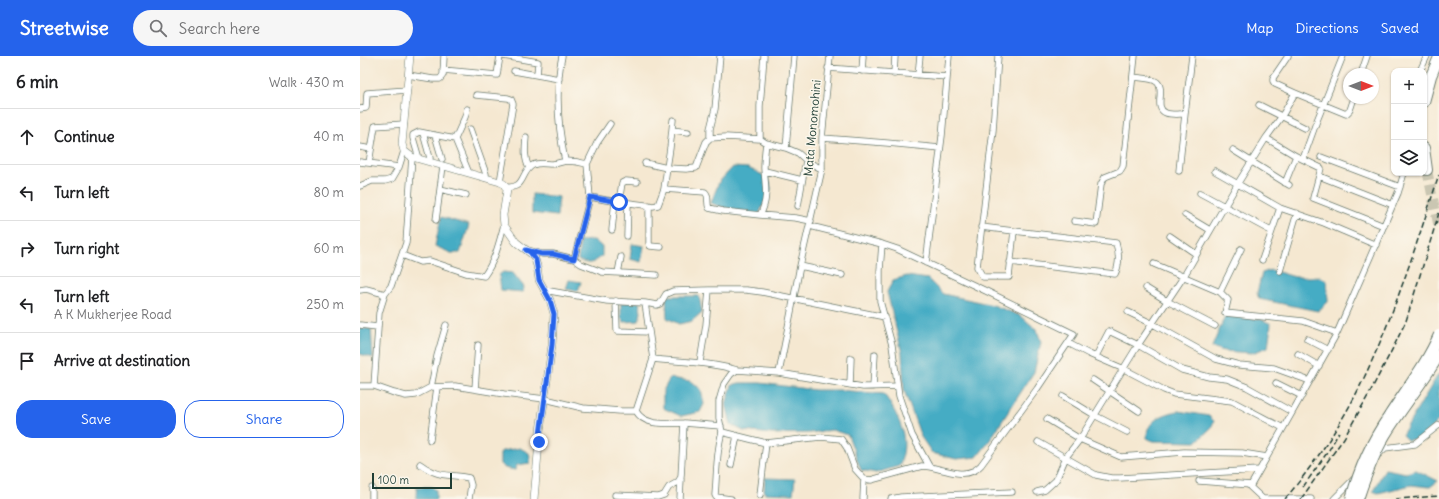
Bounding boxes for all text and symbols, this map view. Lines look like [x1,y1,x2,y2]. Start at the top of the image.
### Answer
search box [133,10,413,46]
text: Streetwise [20,16,109,40]
icon: search [147,17,169,39]
text: Search here [179,19,260,38]
text: Map [1246,19,1273,37]
text: Directions [1295,19,1359,37]
text: Saved [1381,19,1419,37]
north arrow [1343,68,1379,104]
map controls [1391,68,1427,176]
button: + [1391,68,1427,104]
text: 6 min [16,71,58,93]
text: Walk · 430 m [269,74,344,91]
street label: Mata Monomohini [800,79,824,177]
button: − [1391,104,1427,140]
icon: ahead [16,126,38,148]
text: Continue [54,127,115,146]
text: 40 m [313,128,344,145]
button: layers [1391,140,1427,176]
icon: left [16,182,38,204]
text: Turn left [54,183,109,202]
text: 80 m [313,184,344,201]
route start [610,193,628,211]
icon: right [16,238,38,260]
text: Turn right [54,239,119,258]
text: 60 m [313,240,344,257]
text: Turn left [54,287,109,306]
icon: left [16,294,38,316]
text: 250 m [306,296,344,313]
text: A K Mukherjee Road [54,306,172,323]
icon: arrive [16,350,38,372]
text: Arrive at destination [54,351,190,370]
button: Save [16,400,176,438]
button: Share [184,400,344,438]
route end [530,433,548,451]
scale bar [372,471,452,490]
text: 100 m [378,473,409,487]

